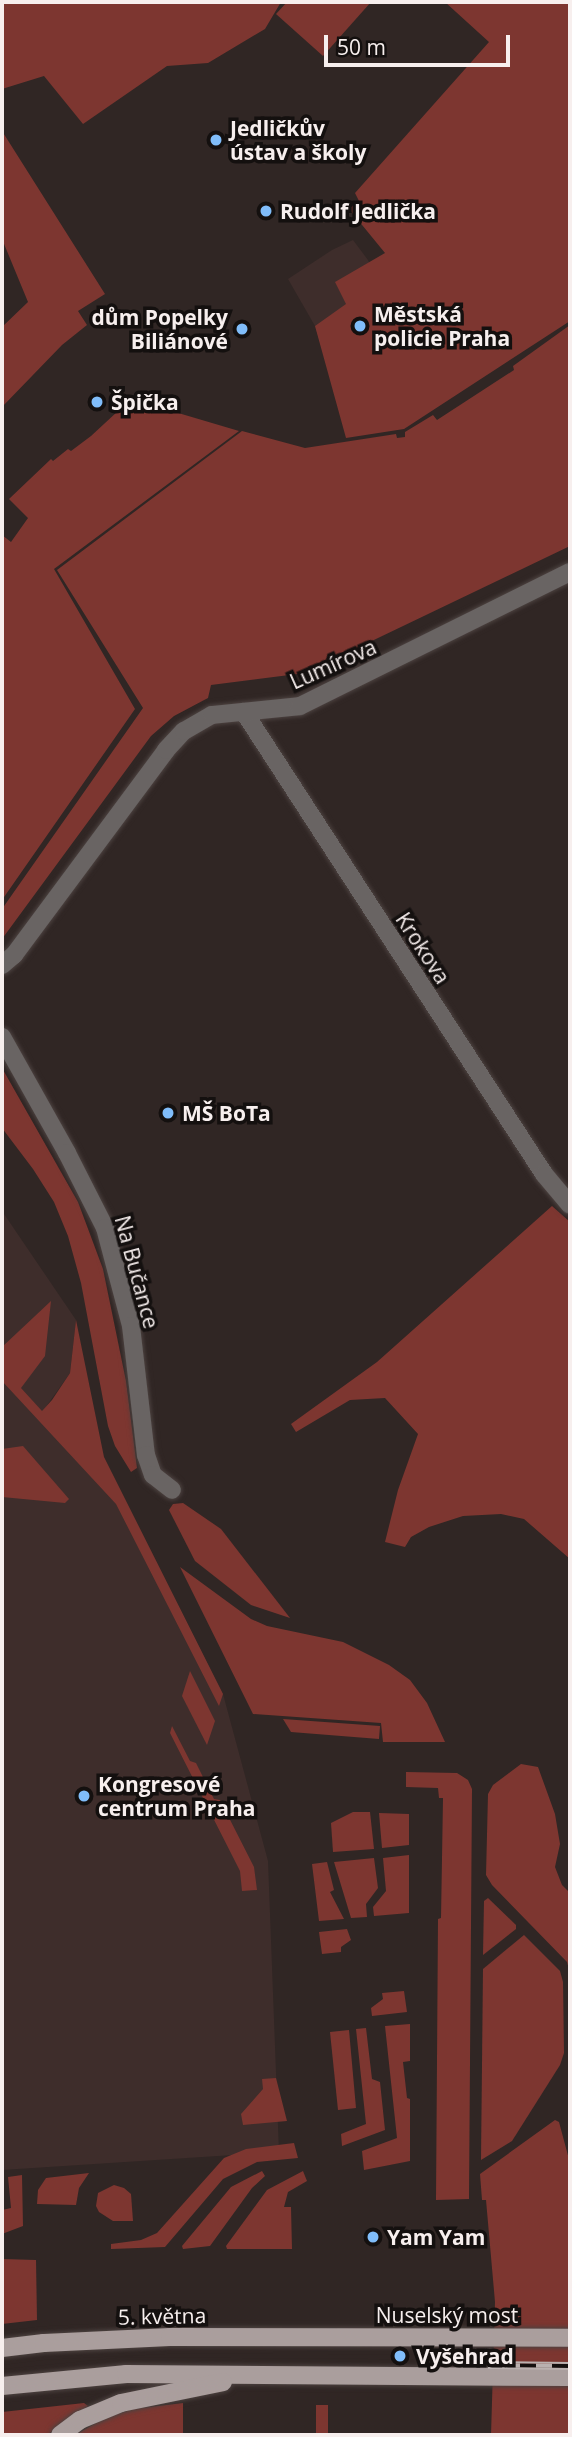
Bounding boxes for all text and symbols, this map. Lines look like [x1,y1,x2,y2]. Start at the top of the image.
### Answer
scale bar [327,21,512,65]
text: 50 m [337,33,386,61]
place label: Jedličkův ústav a školy [230,115,366,165]
marker: Jedličkův ústav a školy [208,132,224,148]
place label: Rudolf Jedlička [280,198,436,224]
marker: Rudolf Jedlička [258,203,274,219]
place label: Městská policie Praha [374,301,510,351]
place label: dům Popelky Biliánové [92,304,228,354]
marker: Městská policie Praha [352,318,368,334]
marker: dům Popelky Biliánové [234,321,250,337]
place label: Špička [111,389,179,415]
marker: Špička [89,394,105,410]
street label: Lumírova [286,634,380,694]
street label: Krokova [391,908,455,988]
place label: MŠ BoTa [182,1100,271,1126]
marker: MŠ BoTa [160,1105,176,1121]
street label: Na Bučance [110,1213,164,1331]
place label: Kongresové centrum Praha [98,1771,255,1821]
marker: Kongresové centrum Praha [76,1788,92,1804]
place label: Yam Yam [387,2224,485,2250]
marker: Yam Yam [365,2229,381,2245]
street label: Nuselský most [376,2302,518,2328]
street label: 5. května [118,2303,206,2329]
place label: Vyšehrad [416,2343,514,2369]
marker: Vyšehrad [390,2346,410,2366]

